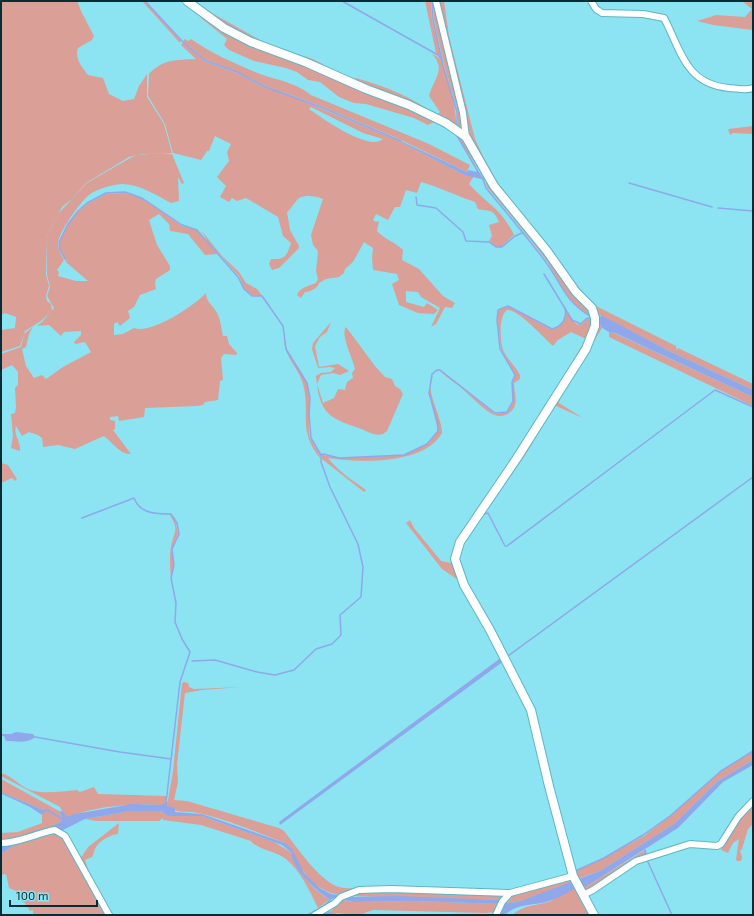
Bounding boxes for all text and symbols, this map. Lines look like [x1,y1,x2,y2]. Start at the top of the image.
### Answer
scale bar [10,882,97,908]
text: 100 m [16,888,48,902]

